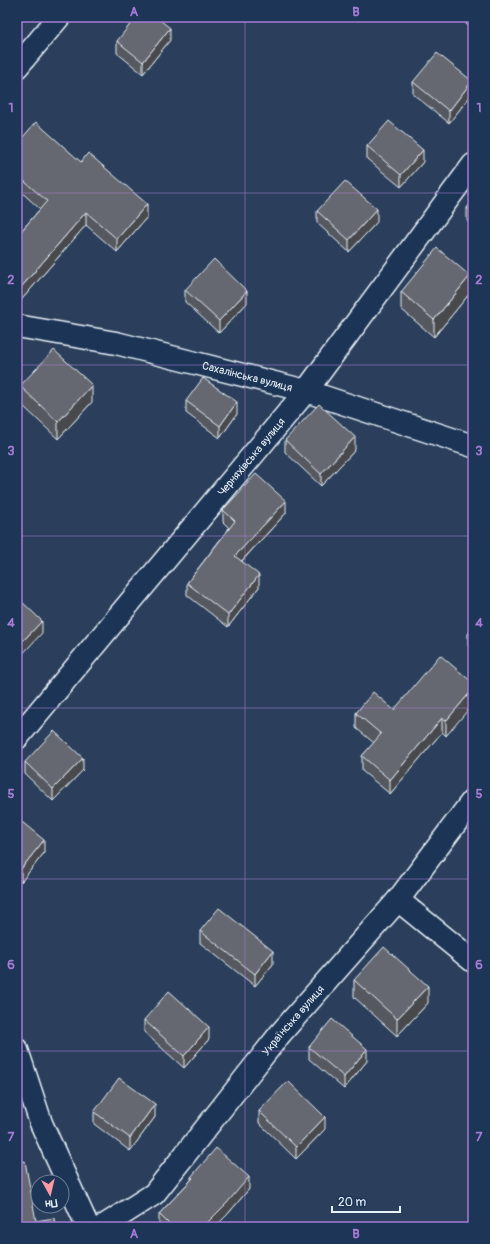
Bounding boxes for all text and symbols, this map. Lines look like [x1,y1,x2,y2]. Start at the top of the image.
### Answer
text: A [130,4,139,20]
text: B [352,4,360,20]
text: 1 [8,100,14,116]
text: 1 [476,100,482,116]
text: 2 [7,272,15,288]
text: 2 [475,272,483,288]
street label: Сахалінська вулиця [201,359,294,394]
street label: Черняхівська вулиця [215,415,287,498]
text: 3 [7,443,15,459]
text: 3 [475,443,483,459]
text: 4 [7,615,15,631]
text: 4 [475,615,483,631]
text: 5 [7,786,15,802]
text: 5 [475,786,483,802]
text: 6 [7,957,15,973]
text: 6 [475,957,483,973]
street label: Українська вулиця [259,982,327,1058]
text: 7 [8,1129,15,1145]
text: 7 [476,1129,483,1145]
north arrow [30,1174,70,1214]
scale bar [332,1188,400,1214]
text: 20 m [338,1195,367,1210]
text: Пн [44,1196,58,1211]
text: A [130,1226,139,1242]
text: B [352,1226,360,1242]

